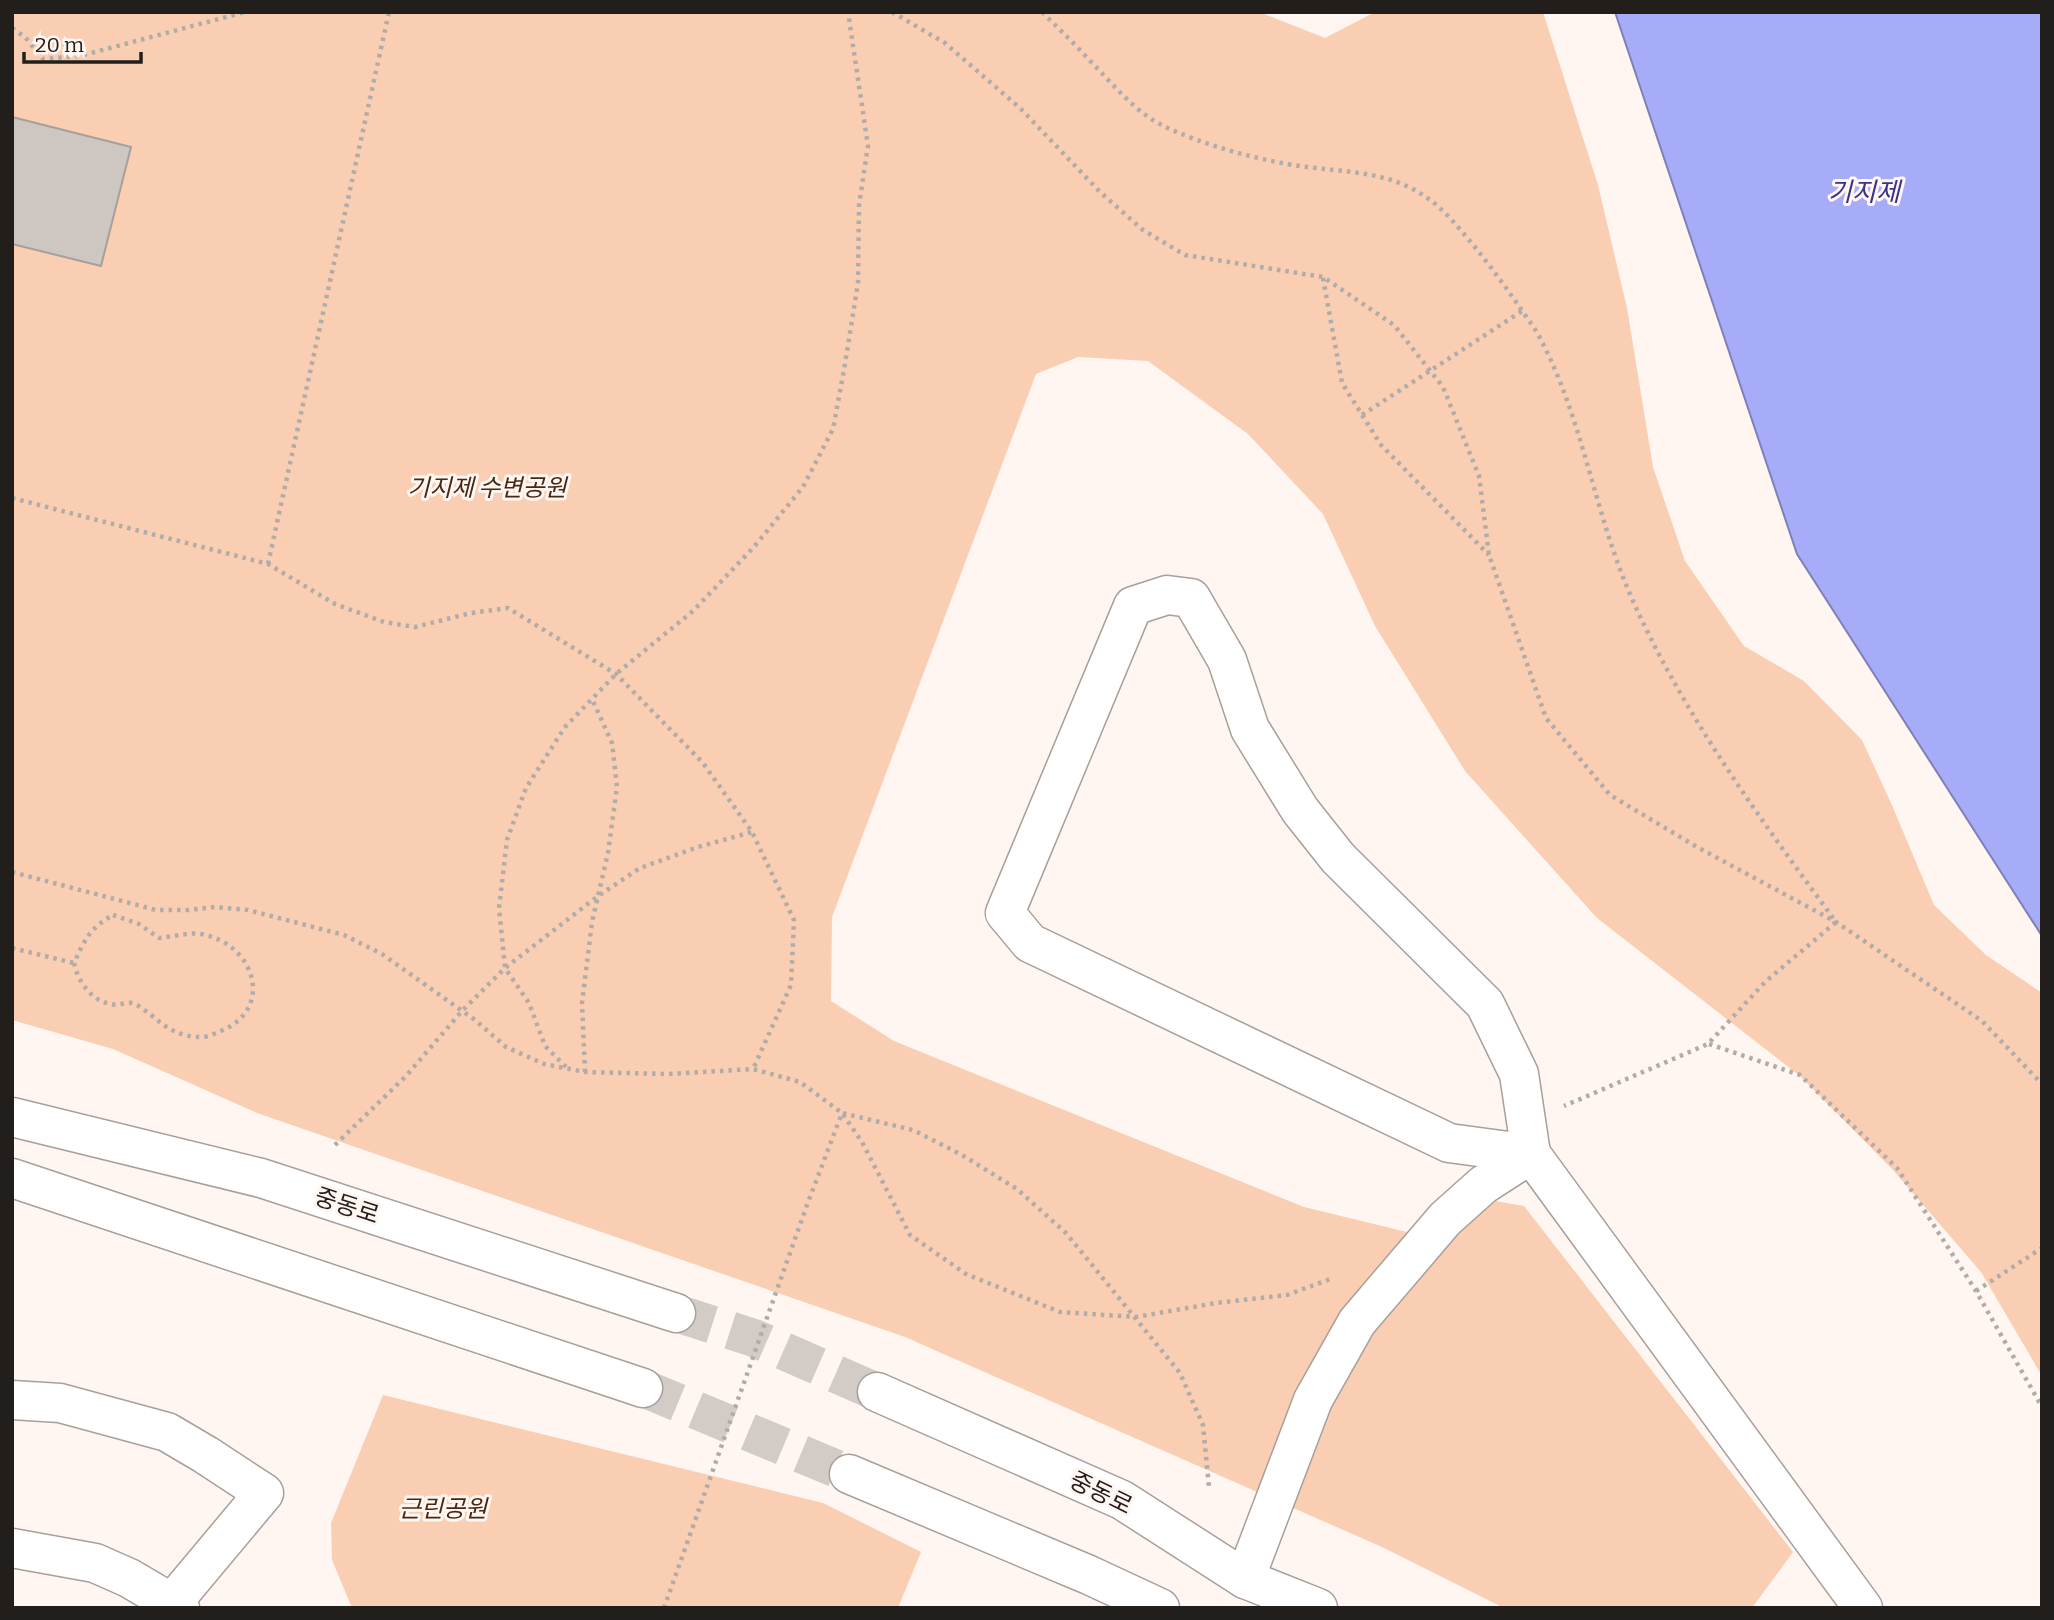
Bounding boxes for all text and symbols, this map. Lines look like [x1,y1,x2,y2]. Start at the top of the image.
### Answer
scale bar [24,21,142,65]
text: 20 m [35,32,84,58]
water label: 기지제 [1828,177,1903,208]
park label: 기지제 수변공원 [407,474,569,502]
street label: 중동로 [311,1182,383,1230]
street label: 중동로 [1065,1466,1137,1520]
park label: 근린공원 [399,1495,489,1523]

